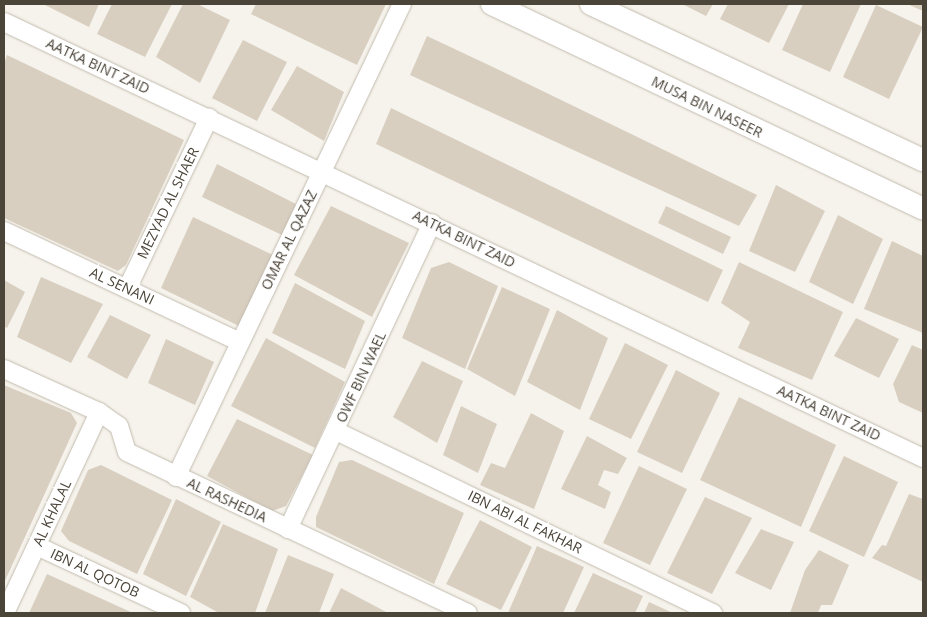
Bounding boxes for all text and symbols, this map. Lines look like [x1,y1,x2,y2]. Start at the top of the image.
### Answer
street label: AATKA BINT ZAID [44,35,152,97]
street label: MUSA BIN NASEER [649,73,765,141]
street label: MEZYAD AL SHAER [134,145,202,261]
street label: OMAR AL QAZAZ [258,187,320,293]
street label: AATKA BINT ZAID [410,207,518,271]
street label: AL SENANI [87,264,157,308]
street label: OWF BIN WAEL [333,329,389,425]
street label: AATKA BINT ZAID [775,382,883,444]
street label: AL RASHEDIA [184,474,270,526]
street label: AL KHALAL [29,477,75,549]
street label: IBN ABI AL FAKHAR [465,487,585,557]
street label: IBN AL QOTOB [48,545,142,601]

